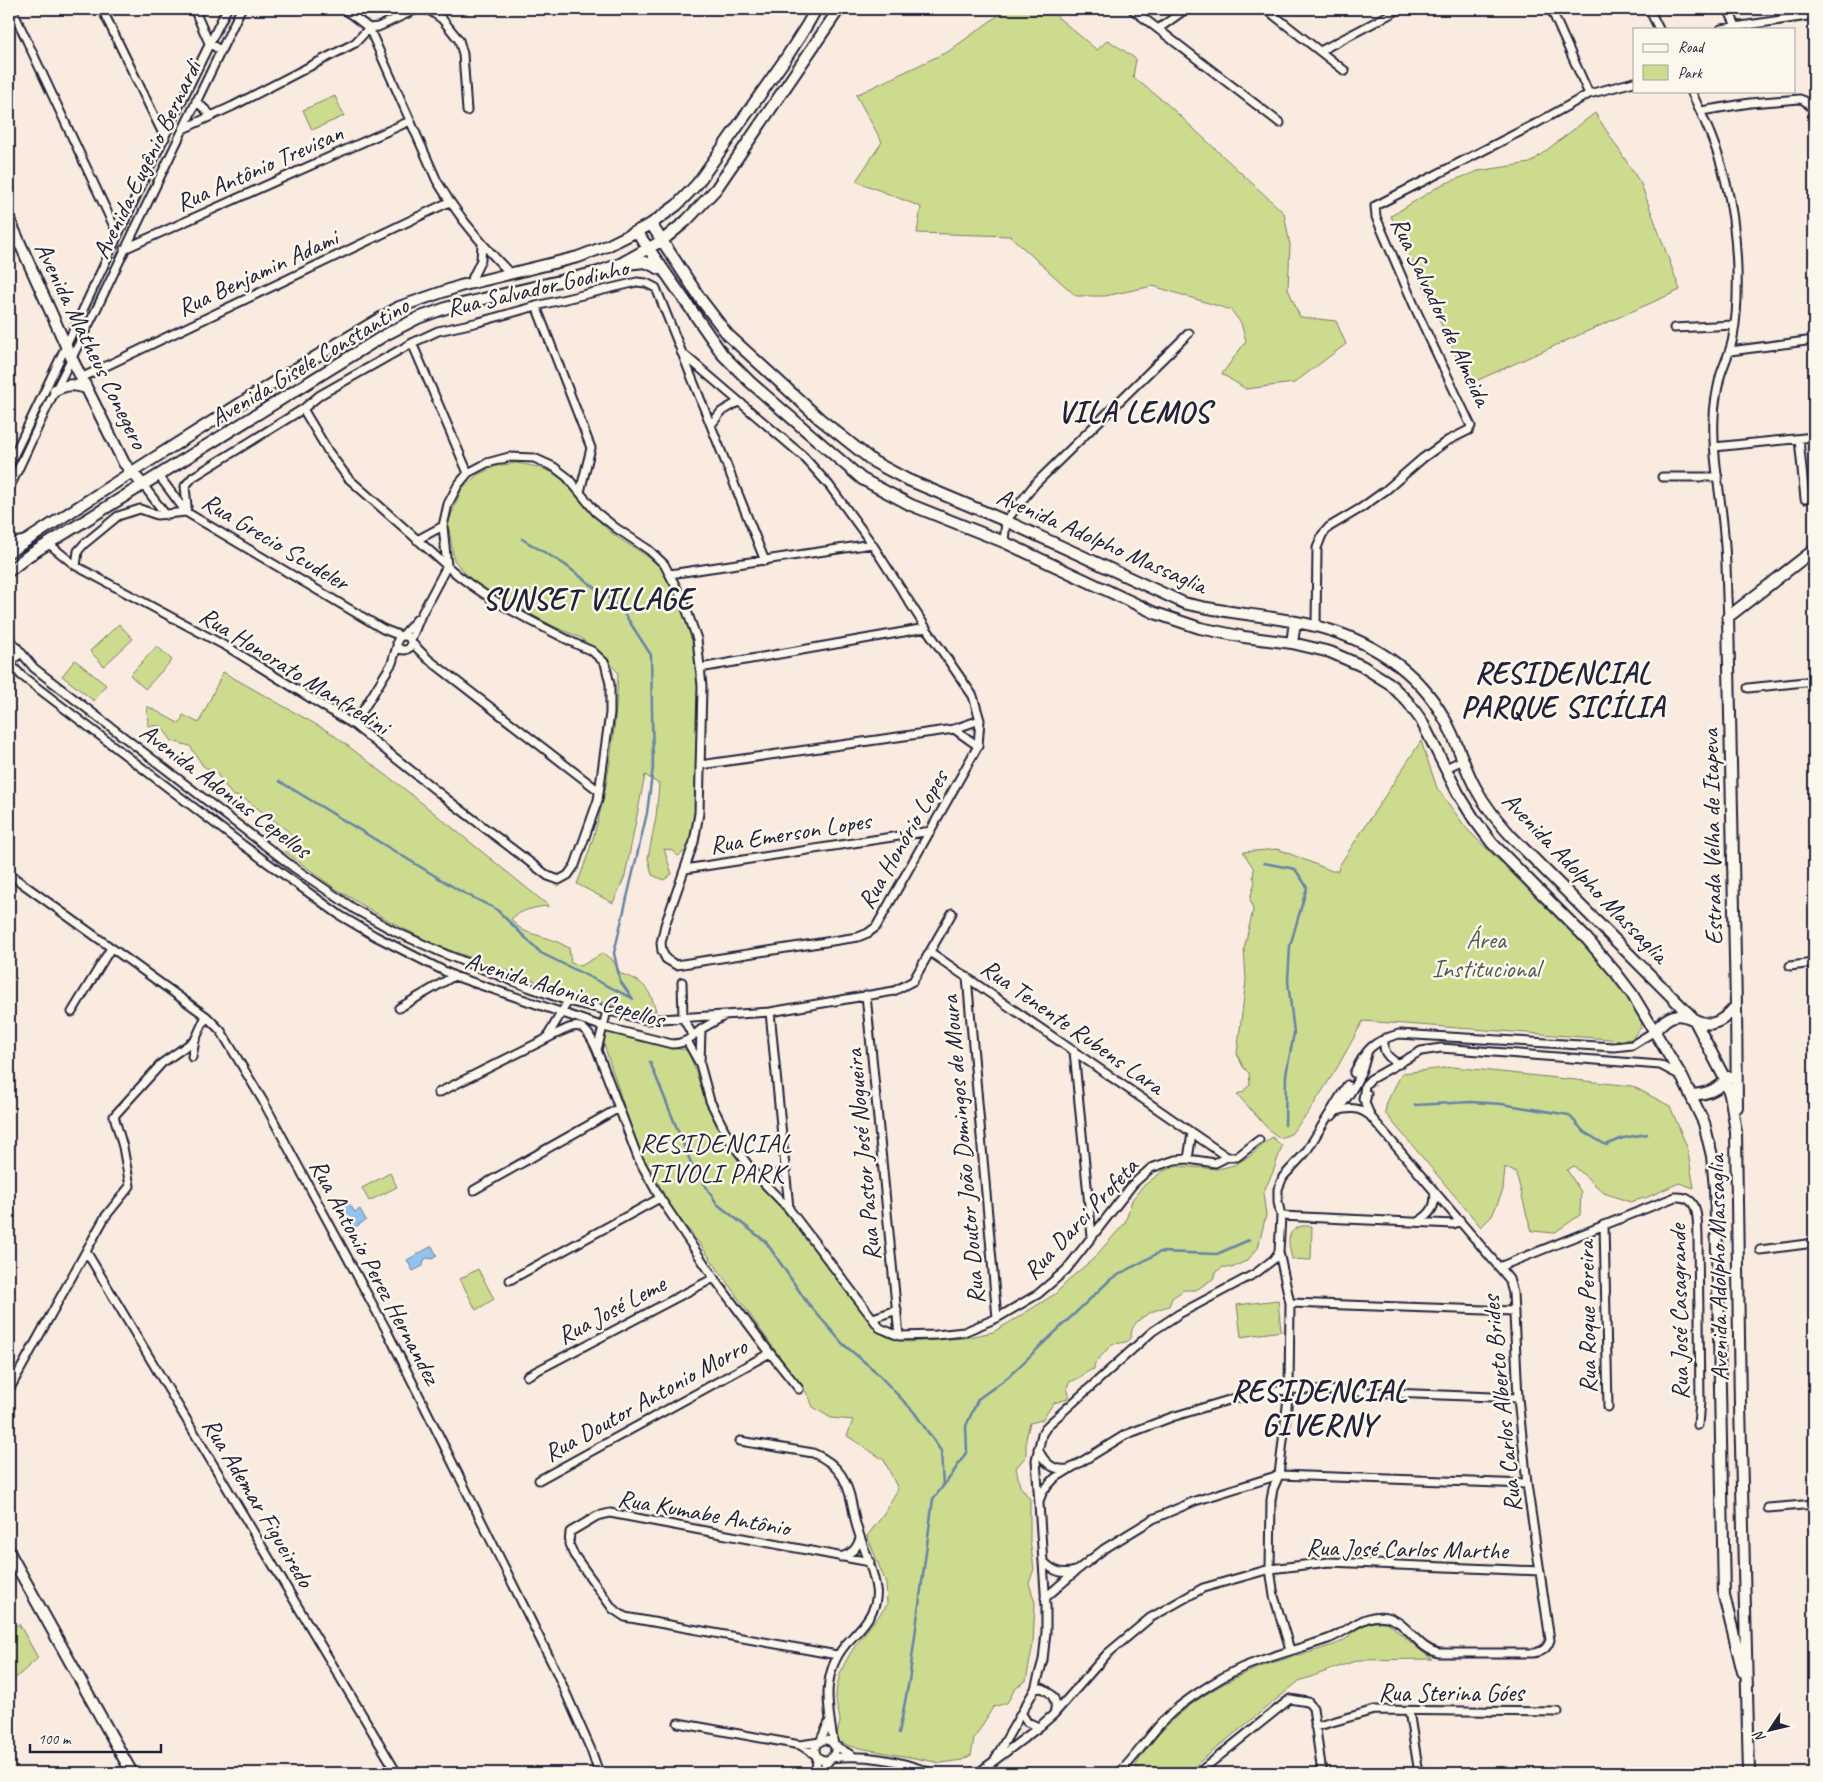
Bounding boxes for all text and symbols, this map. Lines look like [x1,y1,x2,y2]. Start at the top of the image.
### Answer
legend [1633,28,1796,92]
text: Road [1678,38,1705,57]
street label: Avenida Eugênio Bernardi [85,52,210,264]
text: Park [1678,64,1703,83]
street label: Rua Antônio Trevisan [171,116,349,219]
street label: Rua Salvador de Almeida [1383,212,1500,414]
street label: Rua Benjamin Adami [172,220,346,324]
street label: Avenida Matheus Conegero [27,237,156,455]
street label: Rua Salvador Godinho [444,251,634,324]
street label: Avenida Gisele Constantino [204,289,416,434]
district label: VILA LEMOS [1058,393,1217,431]
street label: Avenida Adolpho Massaglia [992,480,1214,603]
street label: Rua Grecio Scudeler [196,485,357,599]
district label: SUNSET VILLAGE [482,580,697,618]
street label: Rua Honorato Manfredini [193,599,398,744]
district label: RESIDENCIAL PARQUE SICÍLIA [1461,654,1667,726]
street label: Avenida Adonias Cepellos [133,716,319,867]
street label: Estrada Velha de Itapeva [1694,727,1730,945]
street label: Rua Honório Lopes [850,762,957,915]
street label: Avenida Adolpho Massaglia [1495,785,1677,972]
street label: Rua Emerson Lopes [707,804,875,862]
park label: Área Institucional [1432,924,1545,985]
street label: Avenida Adonias Cepellos [461,945,670,1036]
street label: Rua Tenente Rubens Lara [975,952,1172,1104]
street label: Rua Doutor João Domingos de Moura [933,992,992,1305]
street label: Rua Pastor José Nogueira [838,1046,888,1262]
district label: RESIDENCIAL TIVOLI PARK [640,1127,792,1190]
street label: Rua Darci Profeta [1016,1150,1147,1286]
street label: Avenida Adolpho Massaglia [1700,1152,1736,1381]
street label: Rua Antonio Perez Hernandez [302,1154,449,1392]
street label: Rua José Casagrande [1661,1222,1697,1400]
street label: Rua Roque Pereira [1570,1238,1604,1394]
street label: Rua José Leme [552,1267,673,1352]
street label: Rua Carlos Alberto Brides [1474,1291,1529,1514]
street label: Rua Doutor Antonio Morro [538,1330,754,1469]
district label: RESIDENCIAL GIVERNY [1231,1372,1408,1444]
street label: Rua Ademar Figueiredo [195,1412,322,1594]
street label: Rua Kumabe Antônio [615,1482,795,1544]
street label: Rua José Carlos Marthe [1306,1531,1510,1567]
street label: Rua Sterina Góes [1378,1677,1526,1709]
north arrow [1746,1704,1796,1754]
scale bar [30,1722,161,1754]
text: N [1749,1727,1769,1746]
text: 100 m [38,1730,72,1749]

